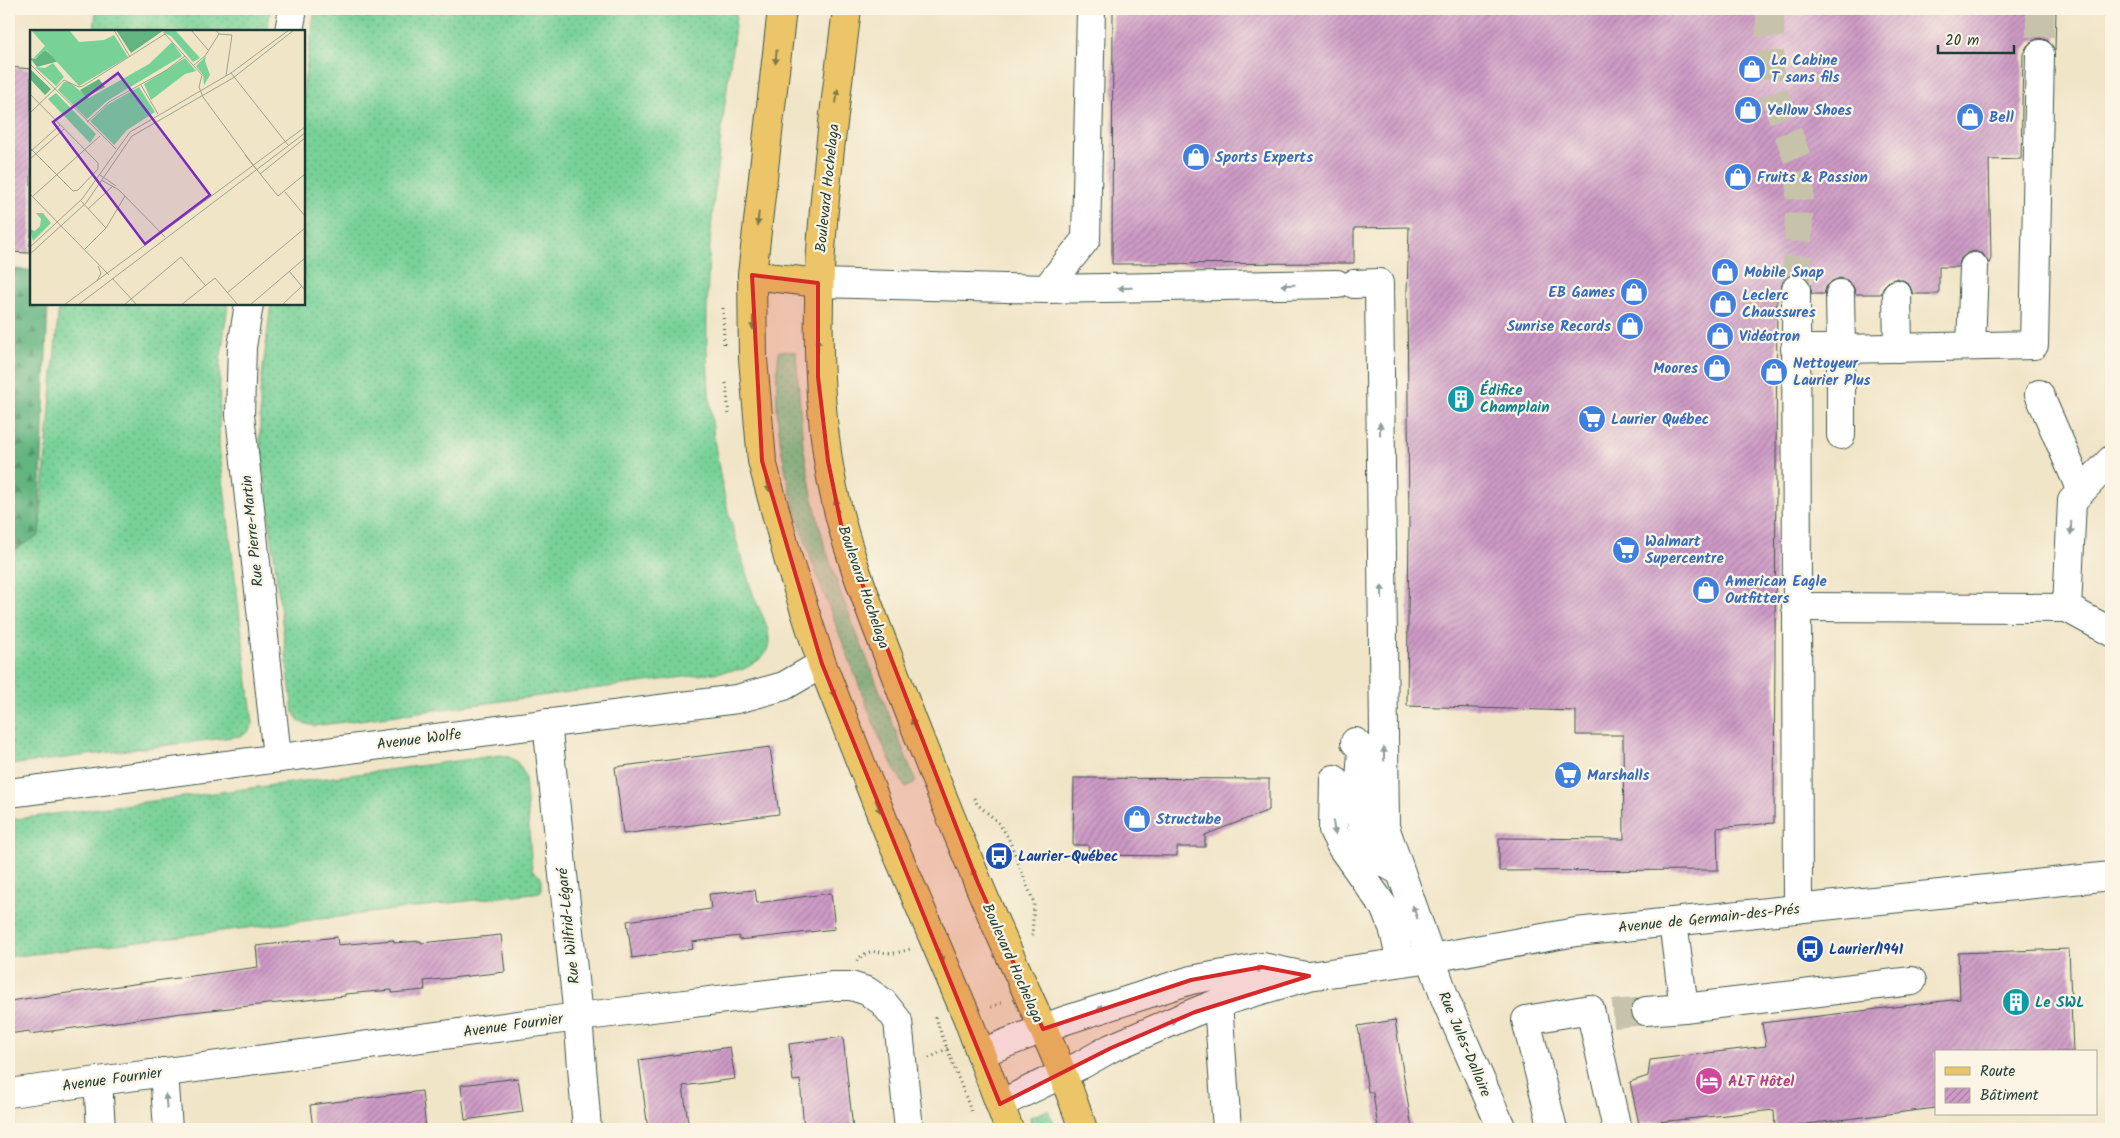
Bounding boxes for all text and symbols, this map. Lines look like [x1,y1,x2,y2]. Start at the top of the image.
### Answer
scale bar [1938,22,2014,54]
text: 20 m [1945,29,1979,53]
inset map [30,30,305,305]
one-way arrow [772,49,780,65]
place label: La Cabine T sans fils [1771,49,1839,90]
shop icon: La Cabine T sans fils [1737,54,1767,84]
one-way arrow [833,87,841,103]
shop icon: Yellow Shoes [1733,95,1763,125]
place label: Yellow Shoes [1767,99,1852,123]
shop icon: Bell [1955,102,1985,132]
place label: Bell [1989,106,2014,130]
street label: Boulevard Hochelaga [809,123,847,254]
shop icon: Sports Experts [1181,142,1211,172]
place label: Sports Experts [1215,146,1313,170]
shop icon: Fruits & Passion [1723,162,1753,192]
place label: Fruits & Passion [1757,166,1868,190]
one-way arrow [754,211,762,227]
shop icon: Mobile Snap [1710,257,1740,287]
place label: Mobile Snap [1744,261,1824,285]
shop icon: EB Games [1619,277,1649,307]
one-way arrow [1280,281,1296,289]
place label: EB Games [1548,281,1615,305]
one-way arrow [1117,284,1133,292]
place label: Leclerc Chaussures [1742,284,1816,325]
shop icon: Leclerc Chaussures [1708,289,1738,319]
shop icon: Sunrise Records [1615,311,1645,341]
place label: Sunrise Records [1507,315,1611,339]
one-way arrow [749,316,757,332]
shop icon: Vidéotron [1705,321,1735,351]
place label: Vidéotron [1739,325,1800,349]
one-way arrow [814,336,822,352]
place label: Nettoyeur Laurier Plus [1793,352,1871,393]
shop icon: Moores [1702,353,1732,383]
place label: Moores [1653,357,1698,381]
shop icon: Nettoyeur Laurier Plus [1759,357,1789,387]
place label: Édifice Champlain [1480,379,1550,420]
building icon: Édifice Champlain [1446,384,1476,414]
supermarket icon: Laurier Québec [1577,404,1607,434]
place label: Laurier Québec [1611,408,1709,432]
one-way arrow [1376,421,1384,437]
street label: Rue Pierre-Martin [235,474,271,588]
one-way arrow [765,477,773,492]
one-way arrow [833,498,841,513]
one-way arrow [2066,520,2074,536]
street label: Boulevard Hochelaga [831,522,895,652]
place label: Walmart Supercentre [1645,530,1725,571]
supermarket icon: Walmart Supercentre [1611,535,1641,565]
place label: American Eagle Outfitters [1725,570,1828,611]
shop icon: American Eagle Outfitters [1691,575,1721,605]
one-way arrow [1378,583,1386,599]
one-way arrow [828,683,836,698]
one-way arrow [910,717,918,732]
street label: Avenue Wolfe [376,723,463,757]
one-way arrow [1380,746,1388,762]
supermarket icon: Marshalls [1553,760,1583,790]
place label: Marshalls [1587,764,1650,788]
one-way arrow [875,799,883,813]
shop icon: Structube [1122,804,1152,834]
place label: Structube [1156,808,1222,832]
one-way arrow [1331,820,1339,836]
bus stop icon: Laurier-Québec [984,841,1014,871]
place label: Laurier-Québec [1018,845,1118,869]
street label: Rue Wilfrid-Légaré [551,865,587,985]
one-way arrow [971,867,979,882]
street label: Avenue de Germain-des-Prés [1617,897,1802,940]
street label: Boulevard Hochelaga [975,900,1049,1027]
one-way arrow [1411,904,1418,919]
bus stop icon: Laurier/1941 [1795,934,1825,964]
place label: Laurier/1941 [1829,938,1904,962]
one-way arrow [938,949,946,963]
one-way arrow [1253,965,1269,973]
building icon: Le SWL [2001,987,2031,1017]
street label: Rue Jules-Dallaire [1431,988,1497,1101]
place label: Le SWL [2035,991,2085,1015]
one-way arrow [1096,1004,1111,1012]
street label: Avenue Fournier [462,1007,565,1045]
one-way arrow [1163,1018,1177,1026]
legend [1935,1050,2098,1116]
text: Route [1980,1060,2016,1084]
street label: Avenue Fournier [61,1061,164,1099]
hotel icon: ALT Hôtel [1694,1066,1724,1096]
place label: ALT Hôtel [1728,1070,1794,1094]
text: Bâtiment [1980,1084,2039,1108]
one-way arrow [162,1092,170,1108]

